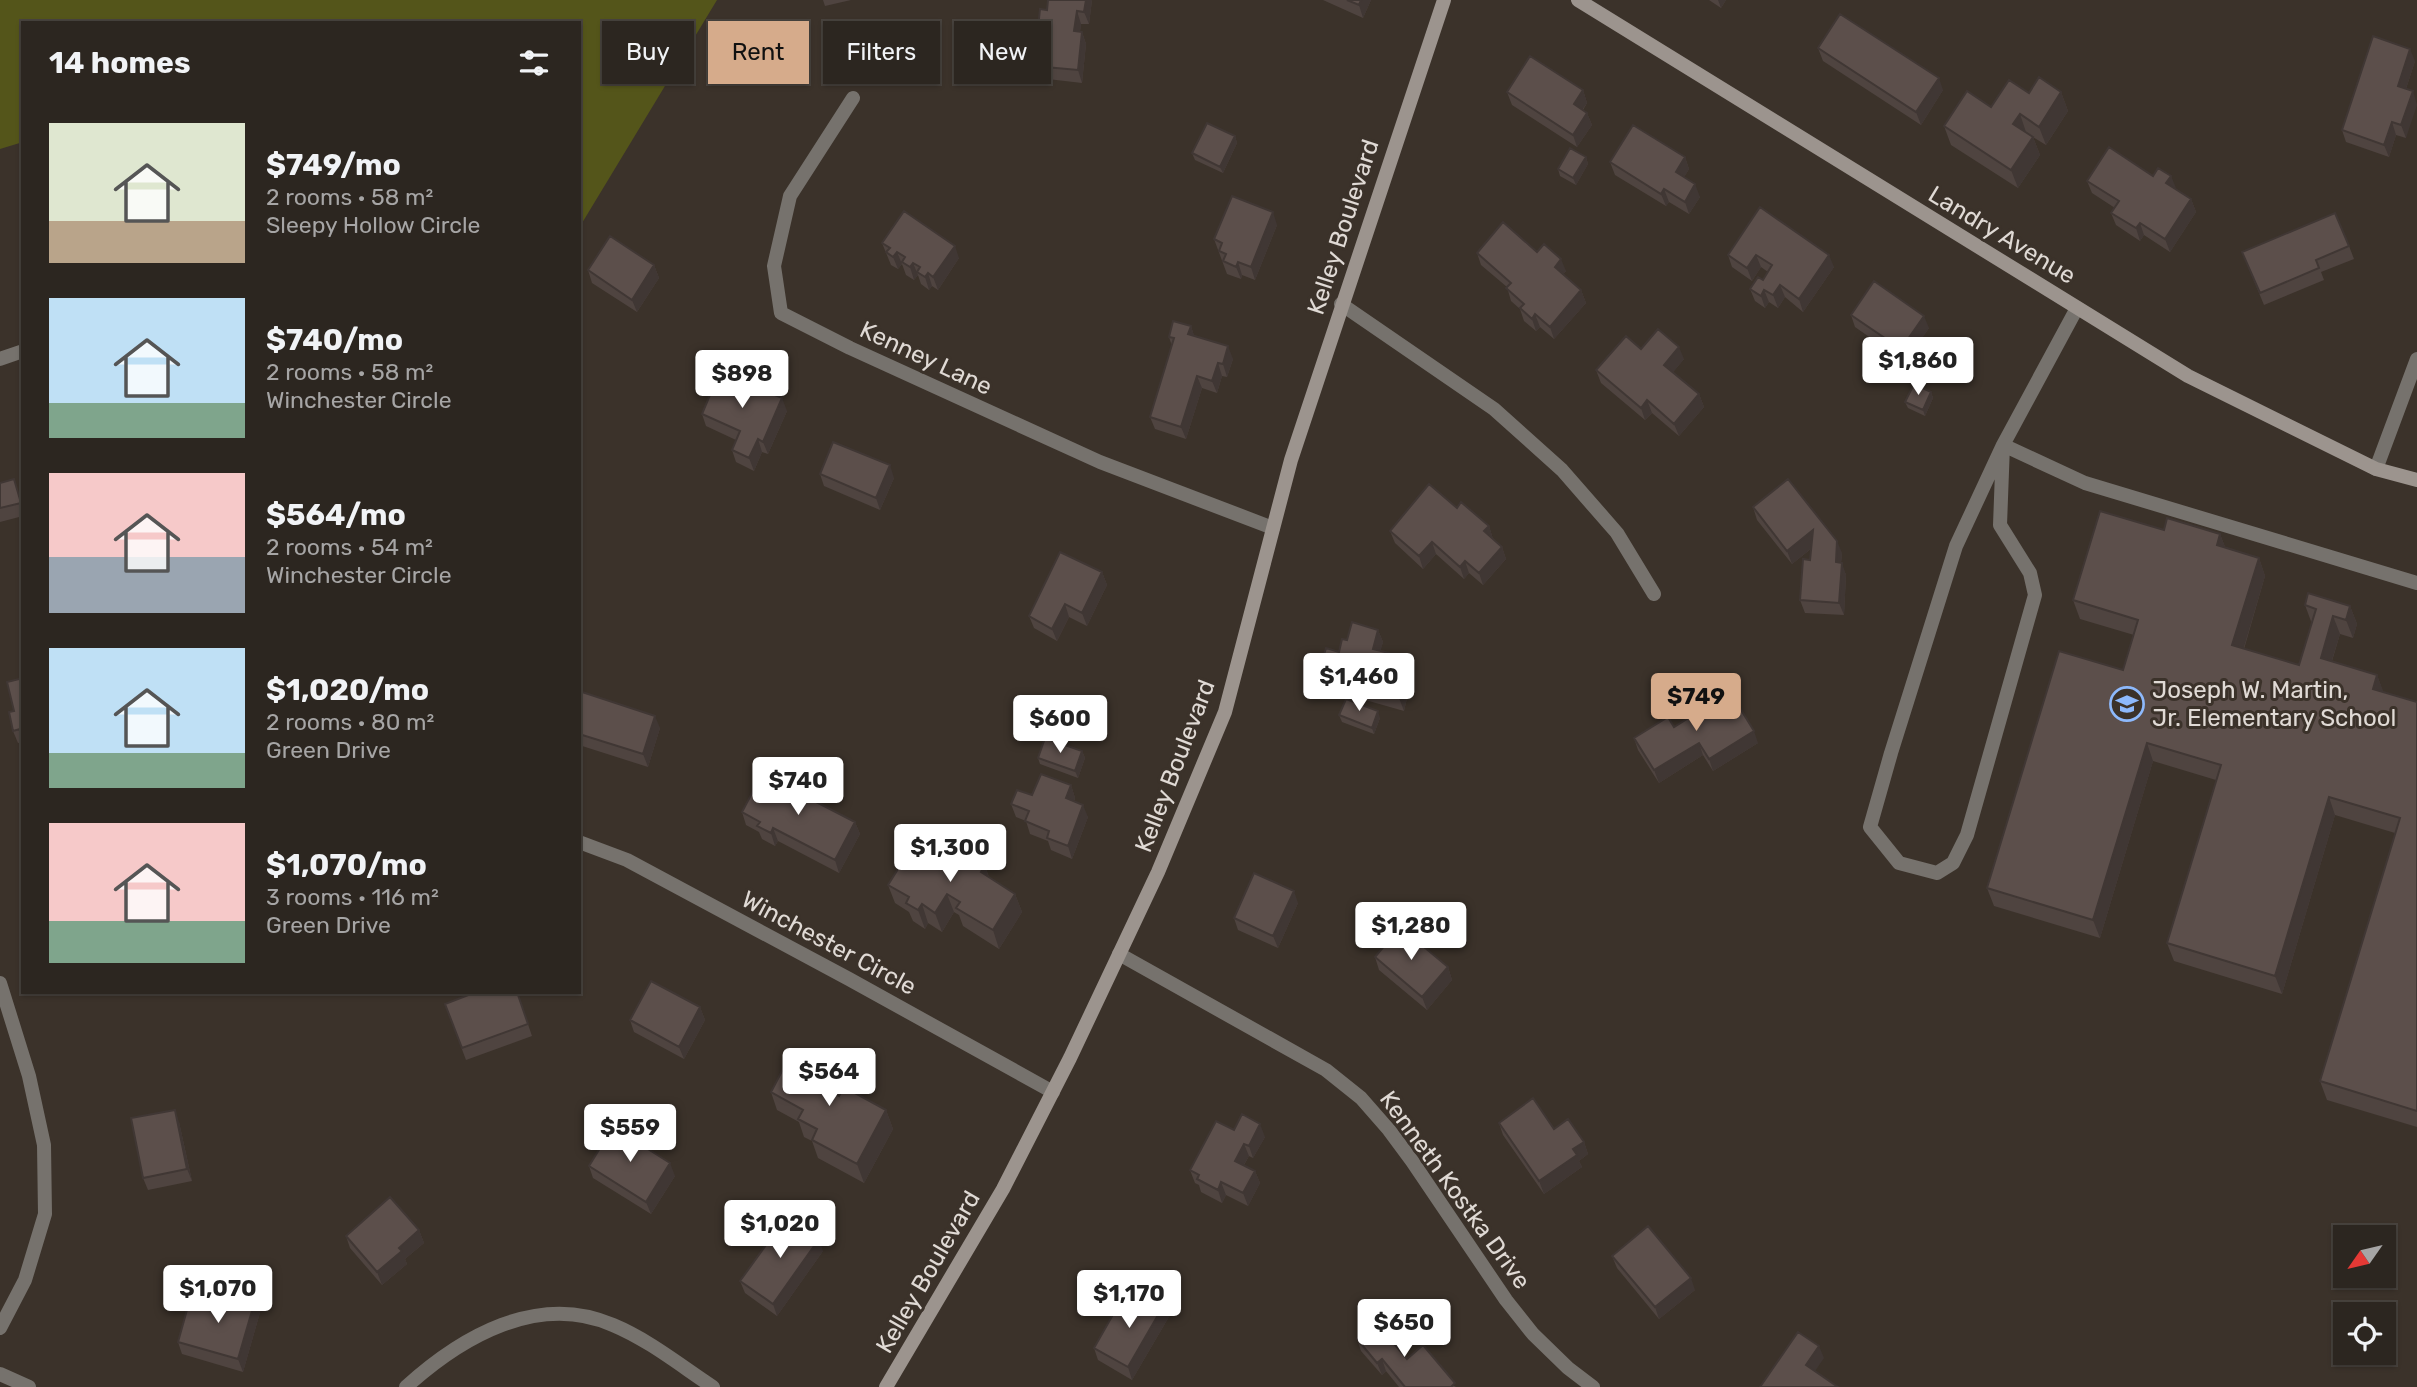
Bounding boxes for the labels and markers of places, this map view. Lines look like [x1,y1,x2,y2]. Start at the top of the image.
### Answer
pin: $1,860 [1861,338,1975,397]
pin: $898 [701,350,783,410]
pin: $1,460 [1302,654,1416,713]
pin: $749 [1655,674,1737,733]
place label: Joseph W. Martin, Jr. Elementary School [2152,676,2396,732]
school or university icon: Joseph W. Martin, Jr. Elementary School [2108,685,2146,723]
pin: $600 [1019,696,1101,755]
pin: $740 [757,758,839,817]
pin: $1,300 [893,824,1007,884]
pin: $1,280 [1354,902,1468,962]
pin: $564 [788,1048,870,1108]
pin: $559 [589,1104,671,1164]
pin: $1,020 [723,1200,837,1260]
pin: $1,070 [161,1266,275,1325]
pin: $1,170 [1072,1270,1186,1330]
pin: $650 [1363,1300,1445,1359]

